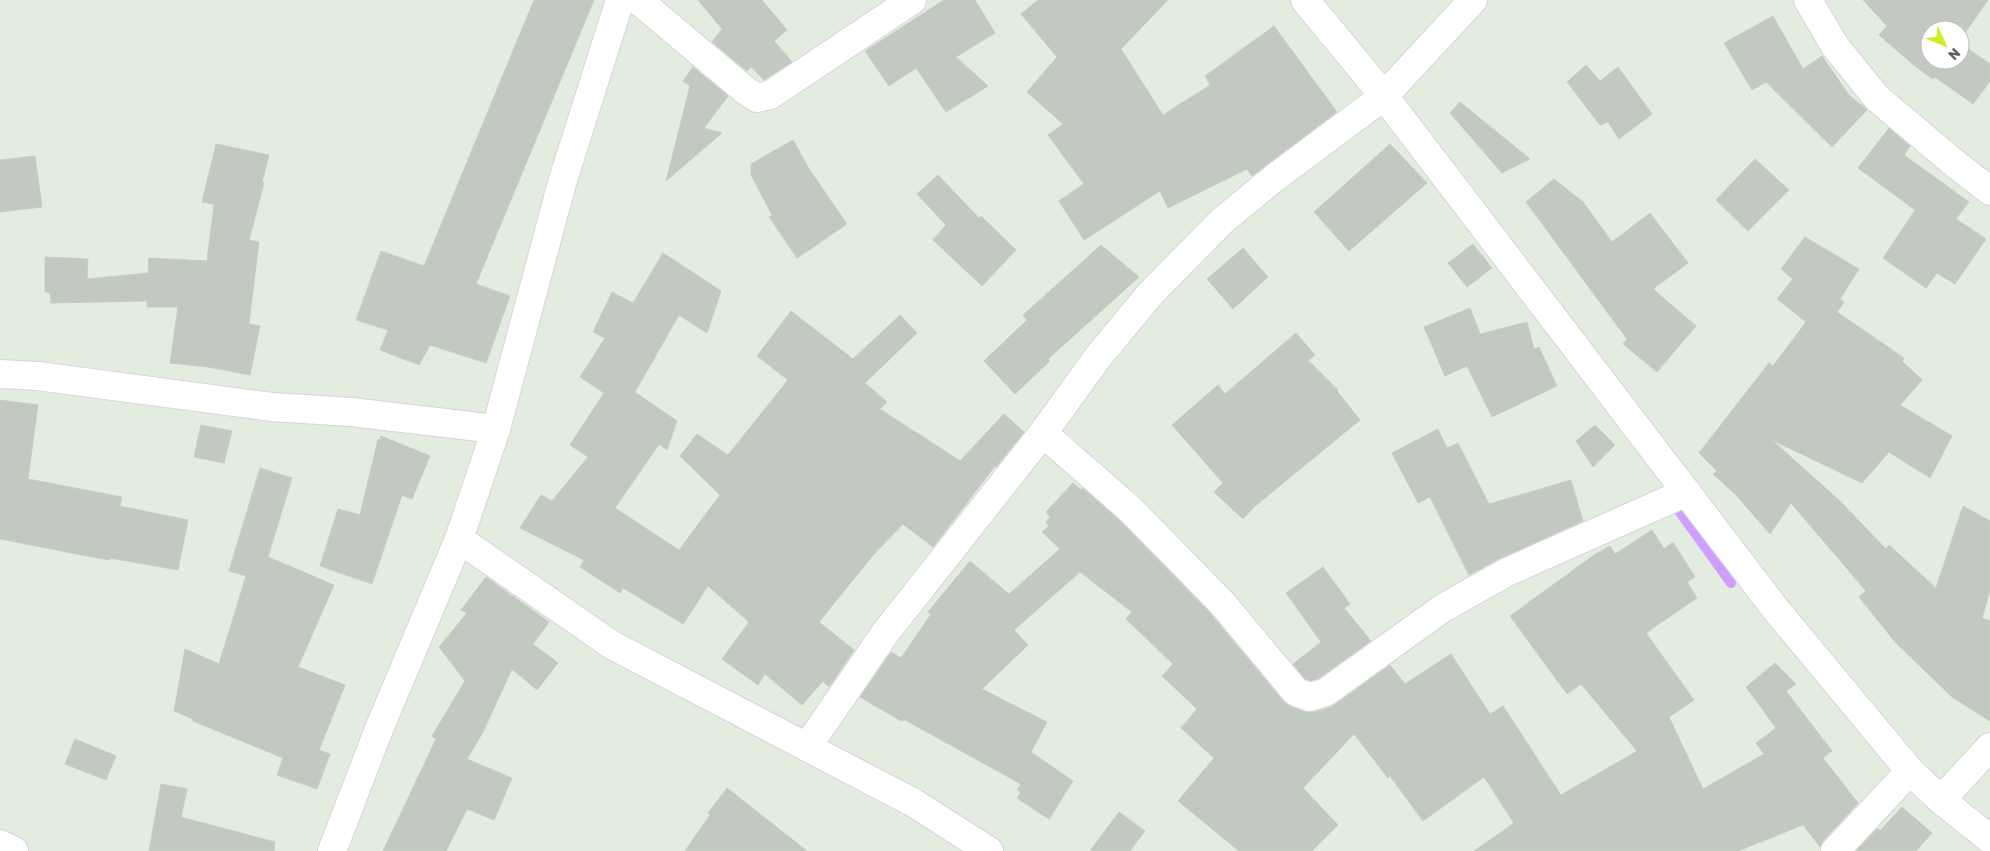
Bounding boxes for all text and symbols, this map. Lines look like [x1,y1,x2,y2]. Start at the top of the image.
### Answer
north arrow [1920,20,1970,70]
text: N [1944,44,1964,63]

